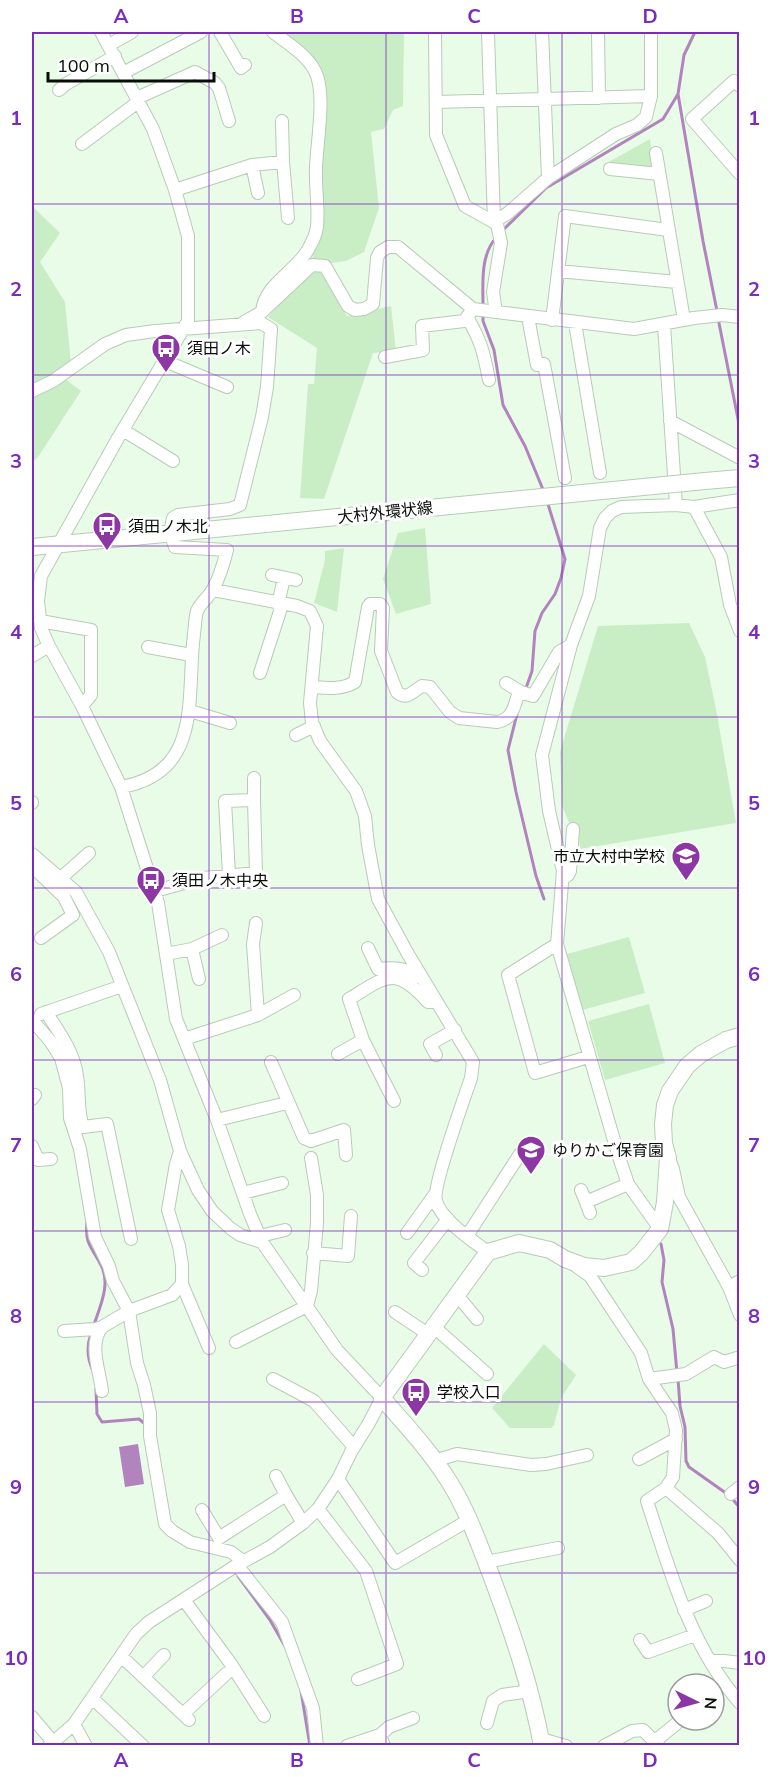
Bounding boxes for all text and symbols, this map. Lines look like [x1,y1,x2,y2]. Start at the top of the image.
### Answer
text: A [114,3,129,28]
text: B [290,3,304,28]
text: C [467,3,481,28]
text: D [642,3,658,28]
scale bar [48,45,214,83]
text: 100 m [57,54,110,77]
text: 1 [10,105,22,130]
text: 1 [748,105,760,130]
text: 2 [10,276,22,301]
text: 2 [748,276,760,301]
bus stop icon: 須田ノ木 [150,332,182,374]
place label: 須田ノ木 [187,338,251,358]
text: 3 [10,448,22,473]
text: 3 [748,448,760,473]
street label: 大村外環状線 [336,497,434,527]
bus stop icon: 須田ノ木北 [91,510,123,552]
place label: 須田ノ木北 [128,516,208,536]
text: 4 [10,619,22,644]
text: 4 [748,619,760,644]
text: 5 [10,790,22,815]
text: 5 [748,790,760,815]
school or university icon: 市立大村中学校 [670,840,702,882]
place label: 市立大村中学校 [553,846,665,866]
bus stop icon: 須田ノ木中央 [135,864,167,906]
place label: 須田ノ木中央 [172,870,268,890]
text: 6 [10,961,22,986]
text: 6 [748,961,760,986]
text: 7 [10,1132,22,1157]
text: 7 [748,1132,760,1157]
school or university icon: ゆりかご保育園 [515,1134,547,1176]
place label: ゆりかご保育園 [552,1140,664,1160]
text: 8 [10,1303,22,1328]
text: 8 [748,1303,760,1328]
bus stop icon: 学校入口 [400,1376,432,1418]
place label: 学校入口 [437,1382,501,1402]
text: 9 [10,1474,22,1499]
text: 9 [748,1474,760,1499]
text: 10 [4,1645,28,1670]
text: 10 [742,1645,766,1670]
north arrow [666,1672,726,1732]
text: N [700,1696,721,1710]
text: A [114,1747,129,1772]
text: B [290,1747,304,1772]
text: C [467,1747,481,1772]
text: D [642,1747,658,1772]

